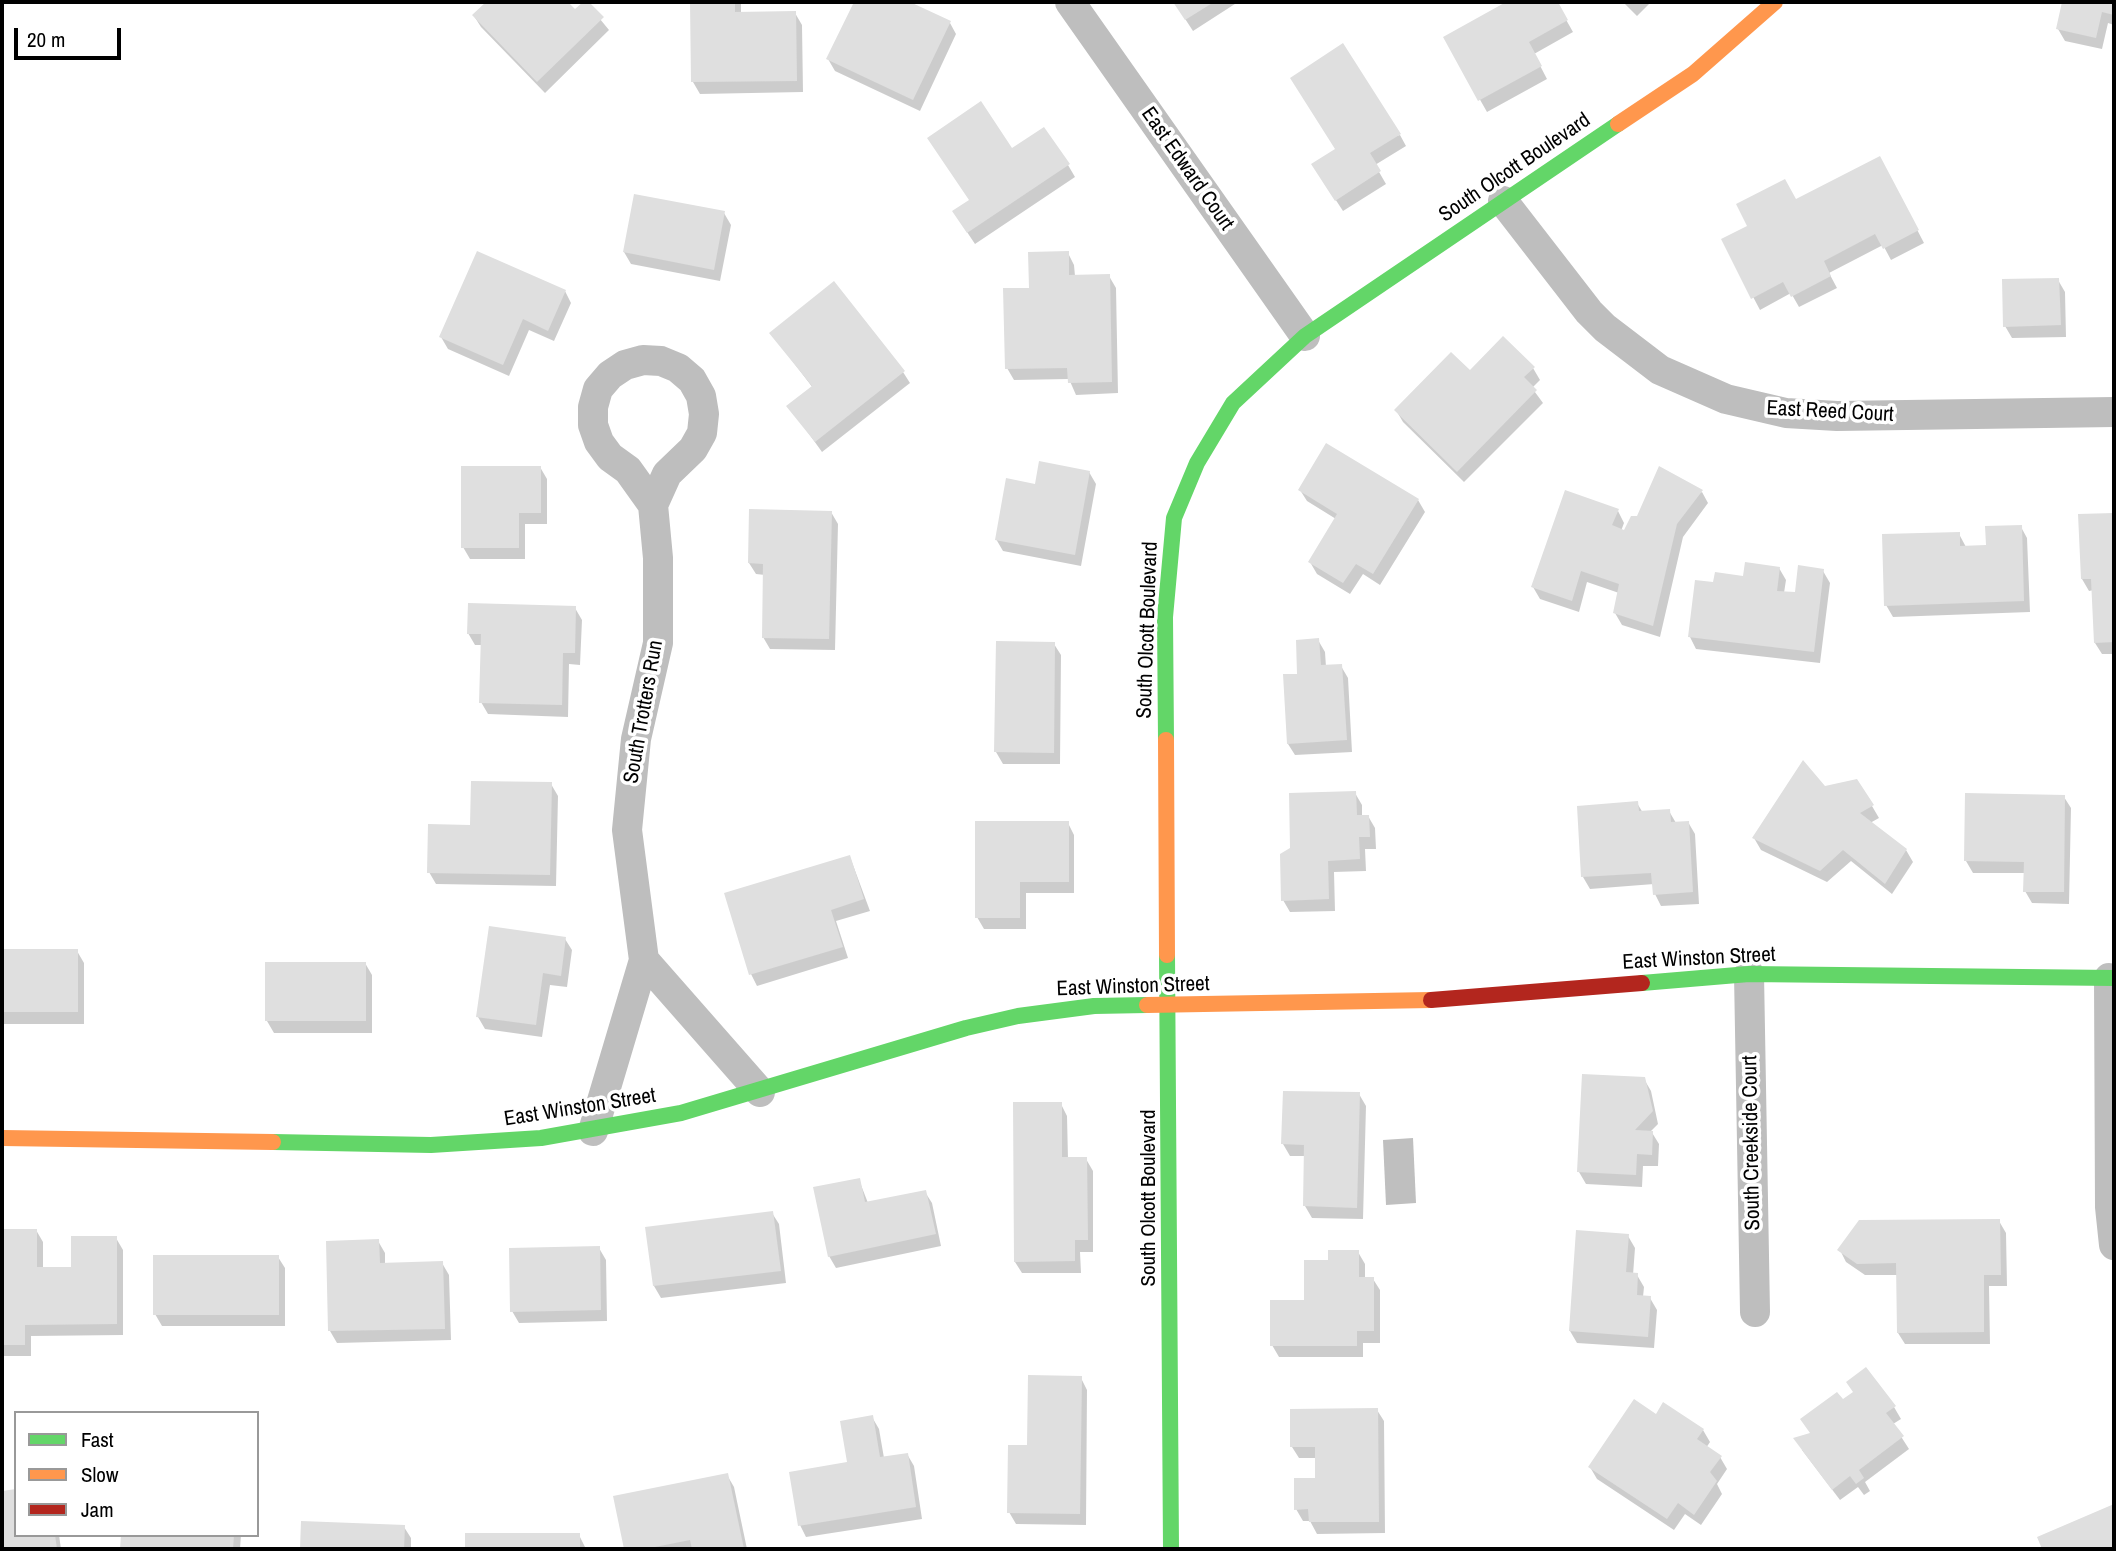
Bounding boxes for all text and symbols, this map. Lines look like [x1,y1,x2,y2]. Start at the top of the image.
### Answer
scale bar [18,14,124,58]
text: 20 m [27,25,65,54]
street label: East Edward Court [1135,103,1239,235]
street label: South Olcott Boulevard [1435,108,1595,228]
street label: East Reed Court [1766,396,1894,428]
street label: South Olcott Boulevard [1132,541,1164,719]
street label: South Trotters Run [619,638,669,786]
street label: East Winston Street [1622,942,1776,976]
street label: East Winston Street [1056,972,1210,1002]
street label: South Creekside Court [1738,1055,1766,1231]
street label: East Winston Street [502,1084,658,1132]
street label: South Olcott Boulevard [1136,1109,1162,1287]
legend [14,1411,259,1537]
text: Fast [81,1425,114,1454]
text: Slow [81,1460,118,1489]
text: Jam [81,1495,114,1524]

